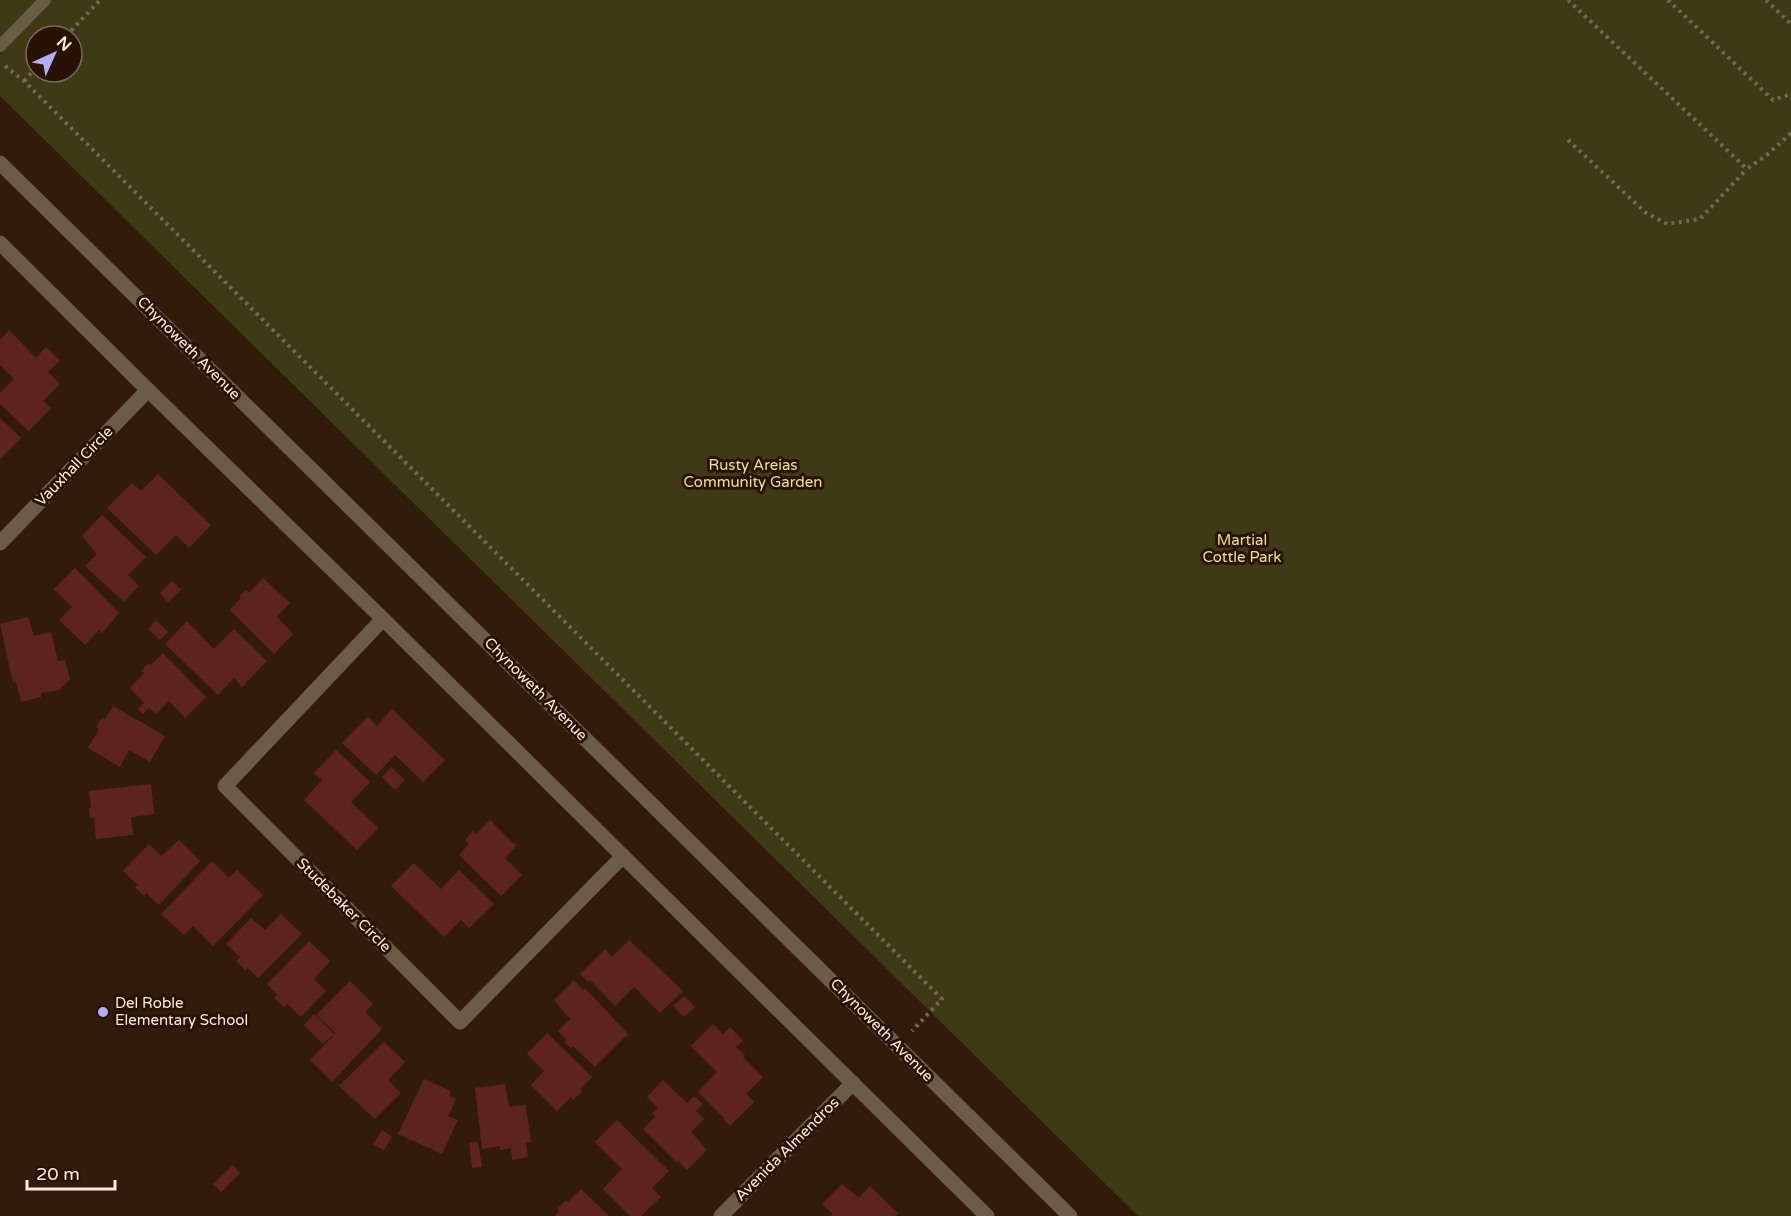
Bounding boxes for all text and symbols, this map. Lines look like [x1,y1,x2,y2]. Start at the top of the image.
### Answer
north arrow [24,24,84,84]
text: N [52,32,76,56]
street label: Chynoweth Avenue [134,293,244,403]
street label: Vauxhall Circle [31,422,117,510]
park label: Rusty Areias Community Garden [684,456,822,491]
park label: Martial Cottle Park [1203,531,1281,566]
street label: Chynoweth Avenue [481,634,591,744]
street label: Studebaker Circle [293,854,395,956]
street label: Chynoweth Avenue [827,975,937,1085]
place label: Del Roble Elementary School [115,994,248,1029]
marker: Del Roble Elementary School [96,1005,110,1019]
street label: Avenida Almendros [731,1093,843,1205]
scale bar [27,1153,116,1191]
text: 20 m [36,1163,80,1185]

